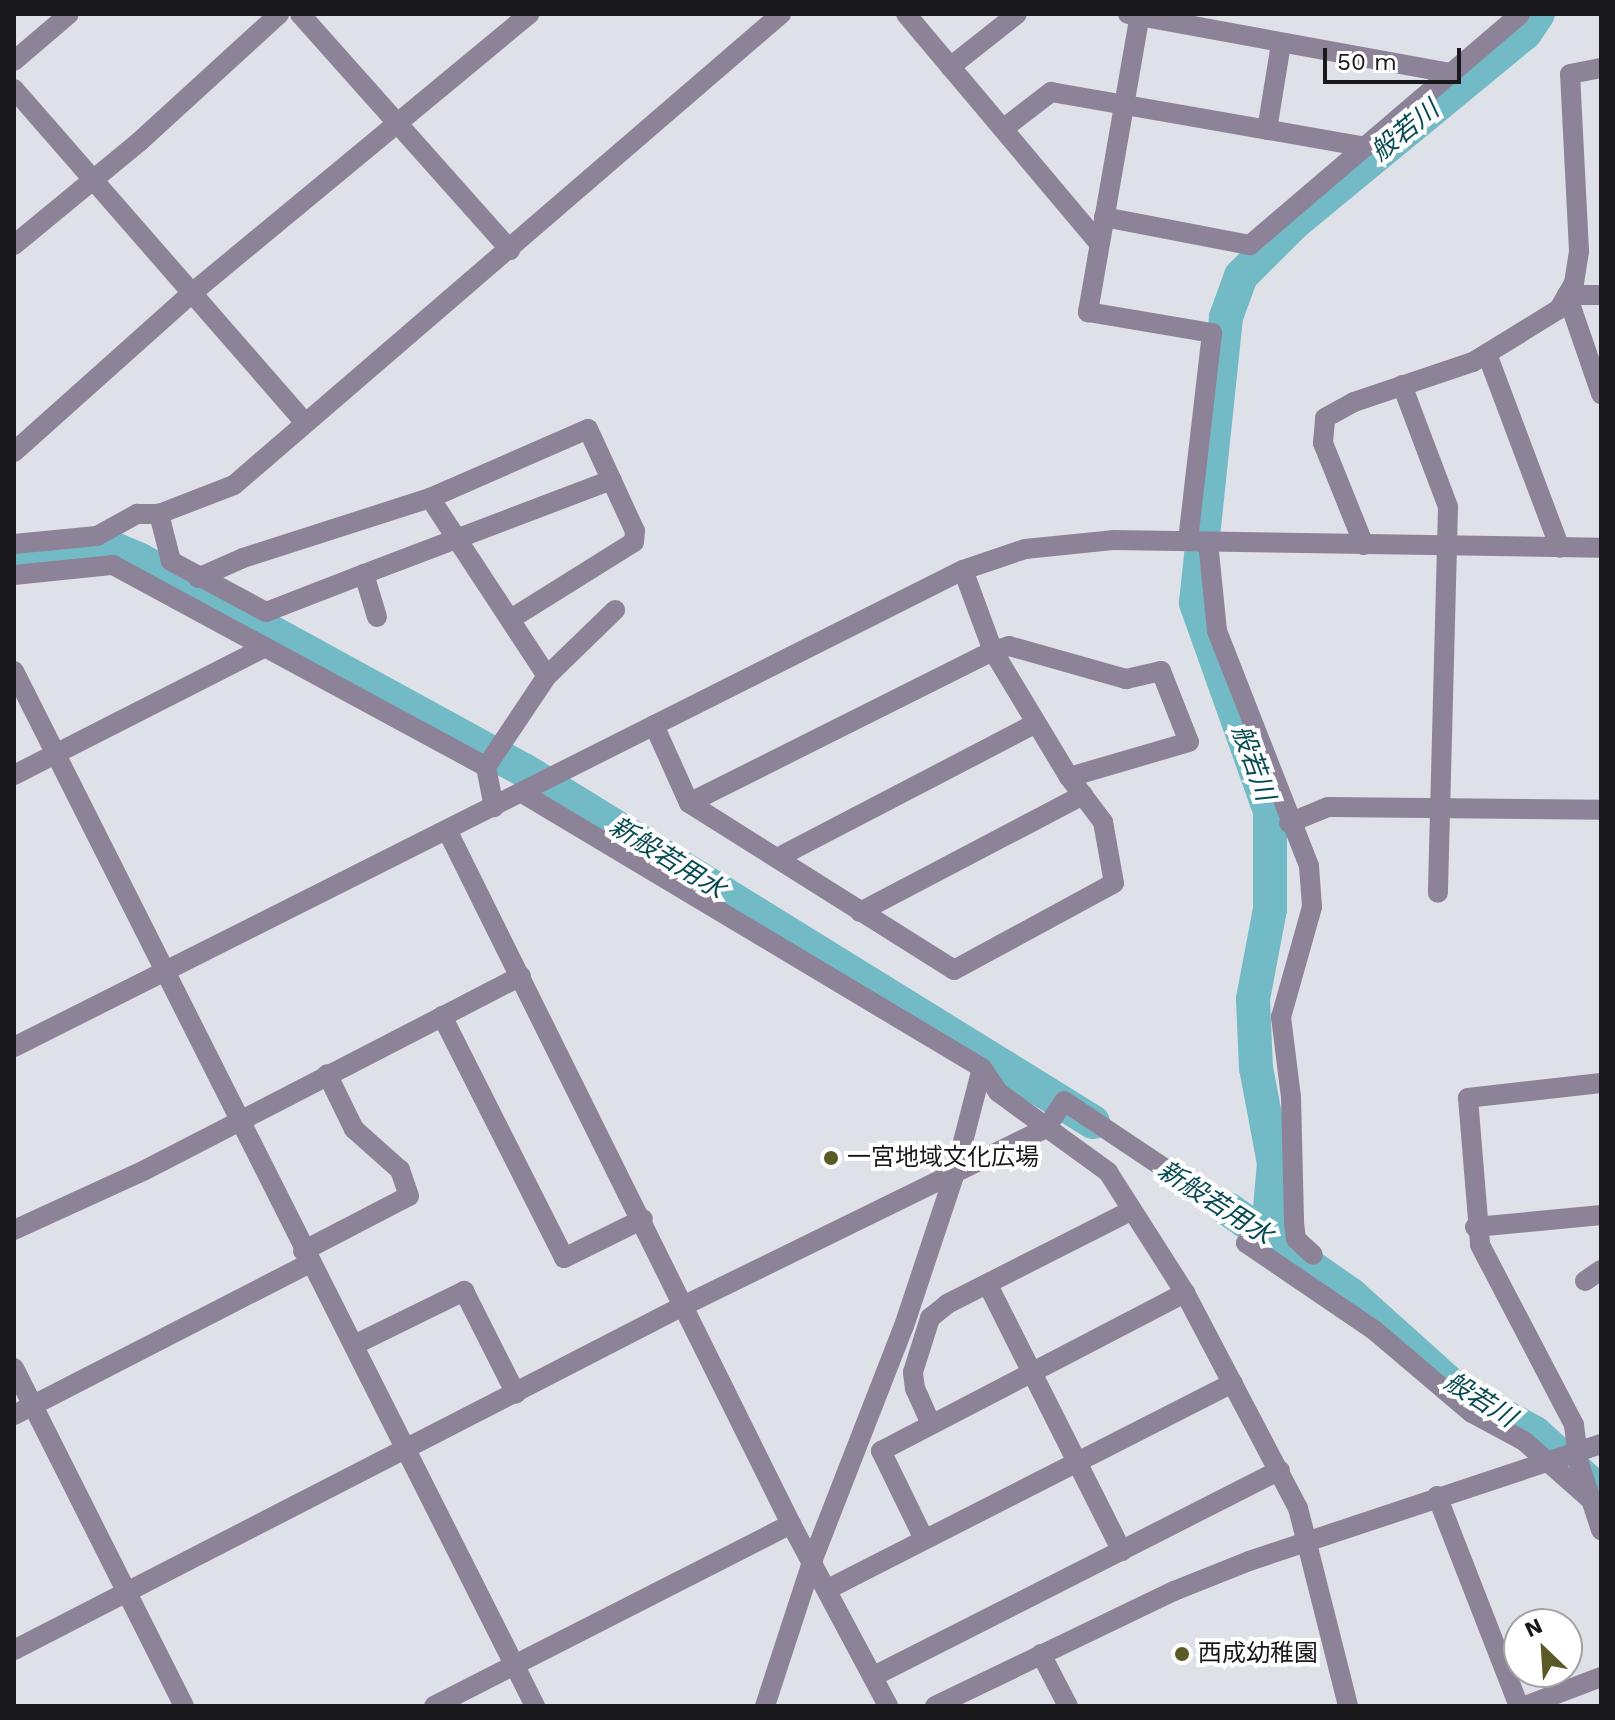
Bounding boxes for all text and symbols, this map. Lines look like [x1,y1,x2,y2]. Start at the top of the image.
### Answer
scale bar [1327,32,1465,82]
text: 50 m [1337,48,1397,76]
water label: 般若川 [1365,94,1445,168]
water label: 般若川 [1225,721,1281,805]
water label: 新般若用水 [604,810,730,906]
place label: 一宮地域文化広場 [847,1144,1039,1172]
marker: 一宮地域文化広場 [822,1149,840,1167]
water label: 新般若用水 [1152,1155,1278,1251]
water label: 般若川 [1439,1366,1521,1434]
north arrow [1503,1608,1583,1688]
text: N [1521,1613,1546,1642]
place label: 西成幼稚園 [1198,1640,1318,1668]
marker: 西成幼稚園 [1173,1645,1191,1663]

